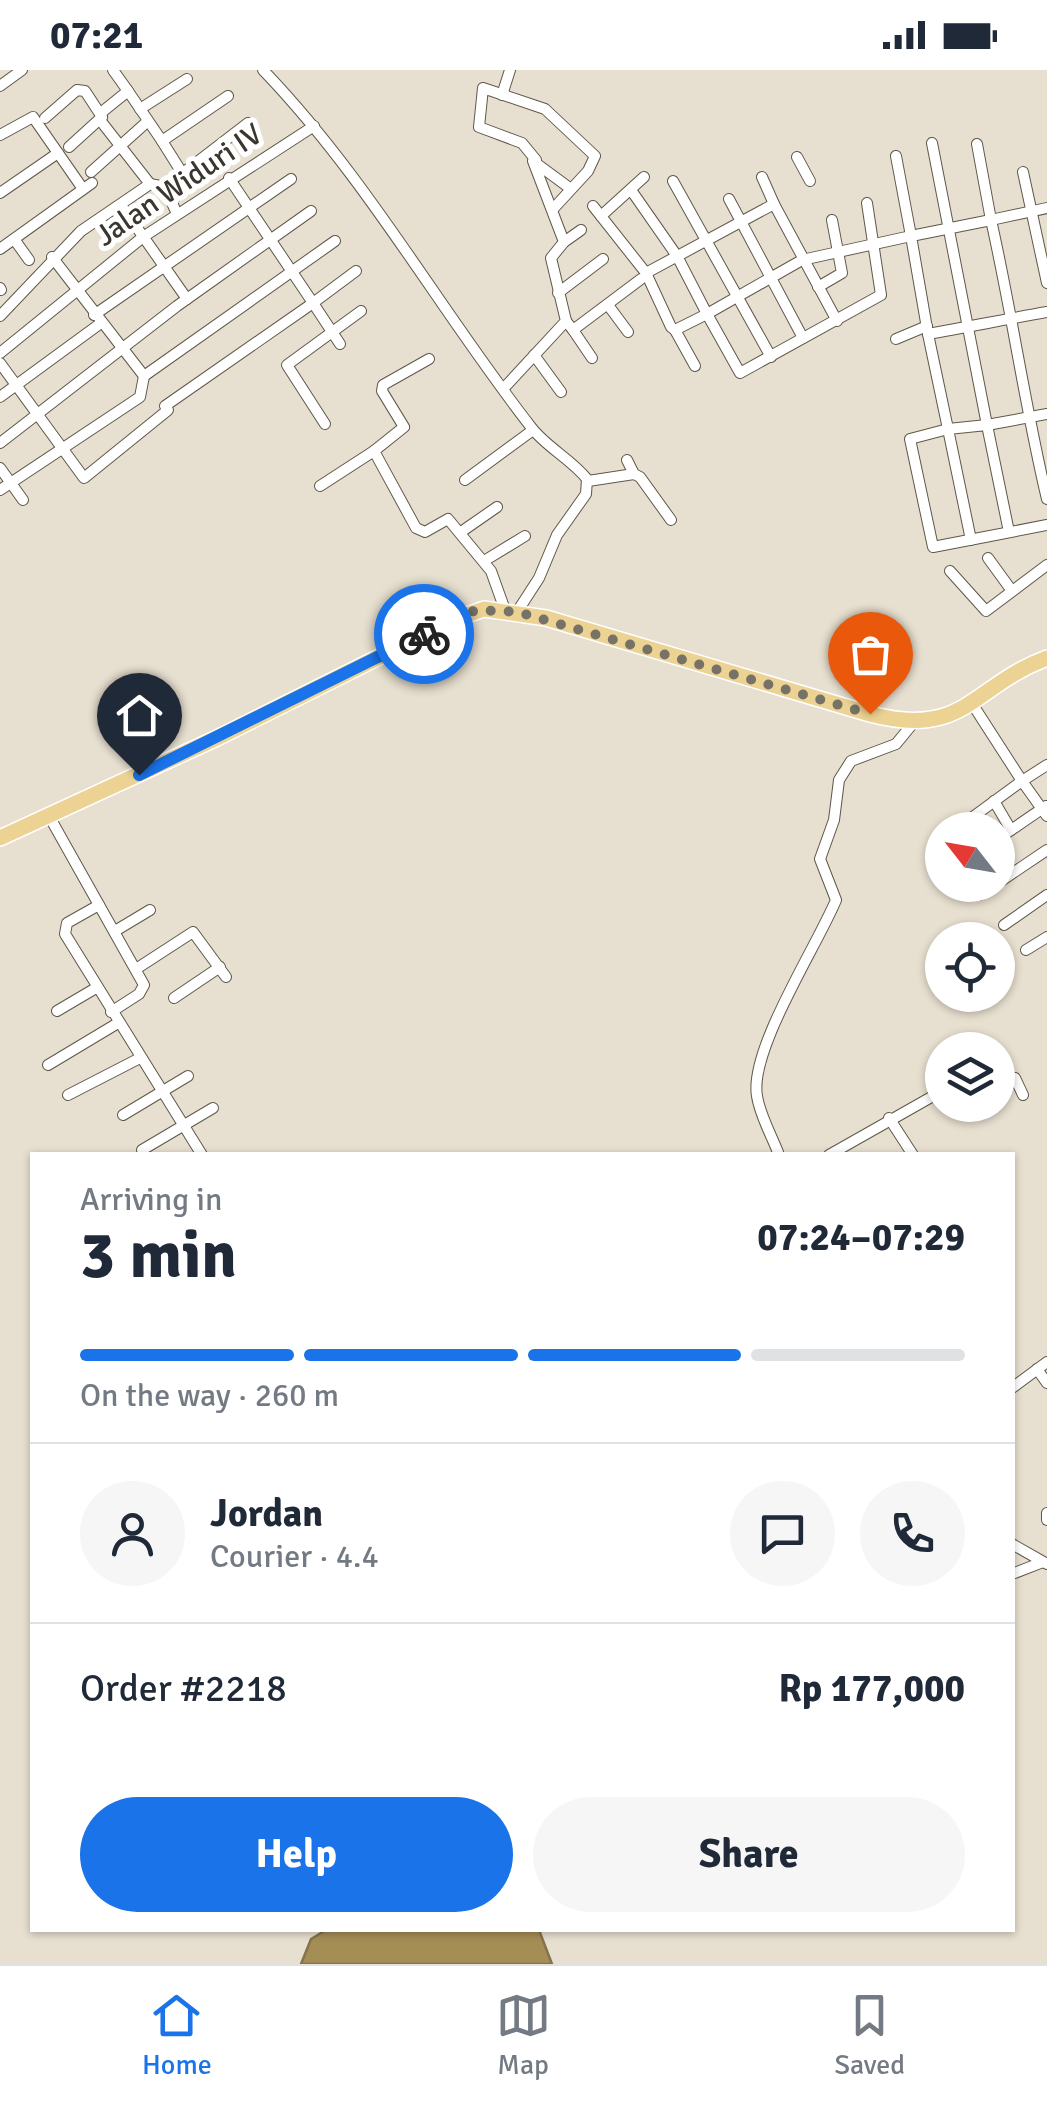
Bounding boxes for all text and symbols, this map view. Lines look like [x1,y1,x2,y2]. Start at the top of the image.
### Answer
text: 07:21 [50,12,143,59]
street label: Jalan Widuri IV [89,116,269,254]
courier [374,584,474,684]
icon: bike [397,607,452,662]
pin [828,612,913,715]
icon: bag [843,627,898,682]
pin [97,673,182,776]
icon: home [112,688,167,743]
north arrow [925,812,1015,902]
map controls [925,812,1015,1122]
button: locate [925,922,1015,1012]
button: layers [925,1032,1015,1122]
text: Arriving in [80,1180,222,1219]
text: 07:24–07:29 [757,1214,965,1261]
text: 3 min [80,1216,237,1296]
text: On the way · 260 m [80,1376,339,1415]
button: person [80,1481,185,1586]
button: chat [730,1481,835,1586]
button: phone [860,1481,965,1586]
text: Jordan [210,1490,323,1537]
text: Courier · 4.4 [210,1537,379,1576]
text: Order #2218 [80,1665,287,1712]
text: Rp 177,000 [778,1665,965,1712]
button: Help [80,1797,513,1912]
button: Share [533,1797,965,1912]
tab: Home [142,1988,212,2082]
tab: Map [496,1988,551,2082]
tab: Saved [835,1988,905,2082]

